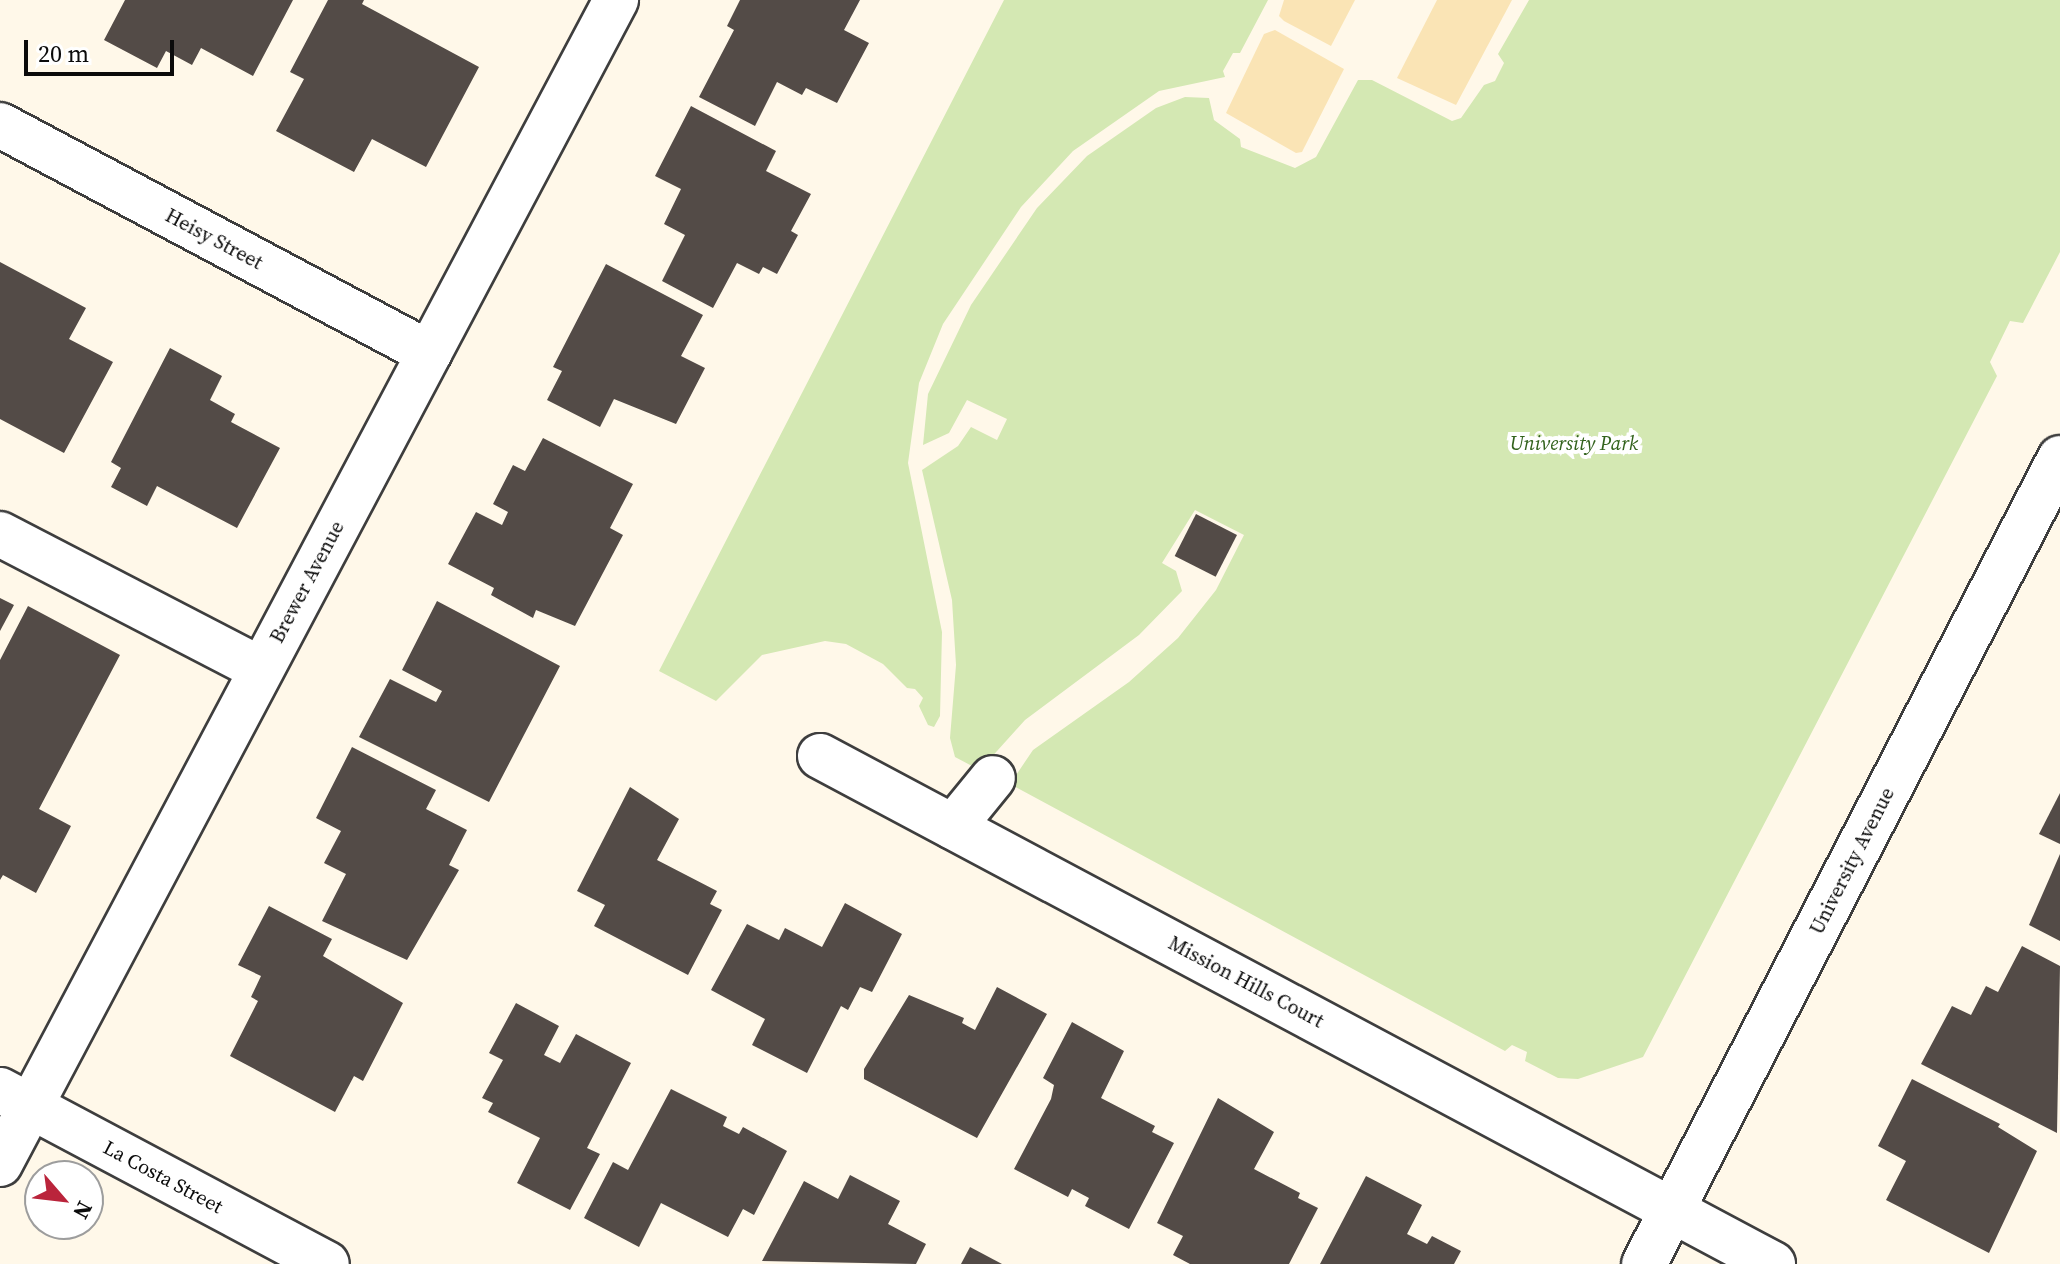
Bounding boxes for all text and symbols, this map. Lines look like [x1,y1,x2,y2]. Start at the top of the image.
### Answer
scale bar [28,24,178,74]
text: 20 m [38,37,89,70]
street label: Heisy Street [161,203,267,275]
park label: University Park [1510,431,1638,455]
street label: Brewer Avenue [265,517,349,647]
street label: University Avenue [1805,784,1899,938]
street label: Mission Hills Court [1164,931,1328,1033]
street label: La Costa Street [99,1135,227,1219]
north arrow [24,1160,104,1240]
text: N [66,1196,100,1224]

